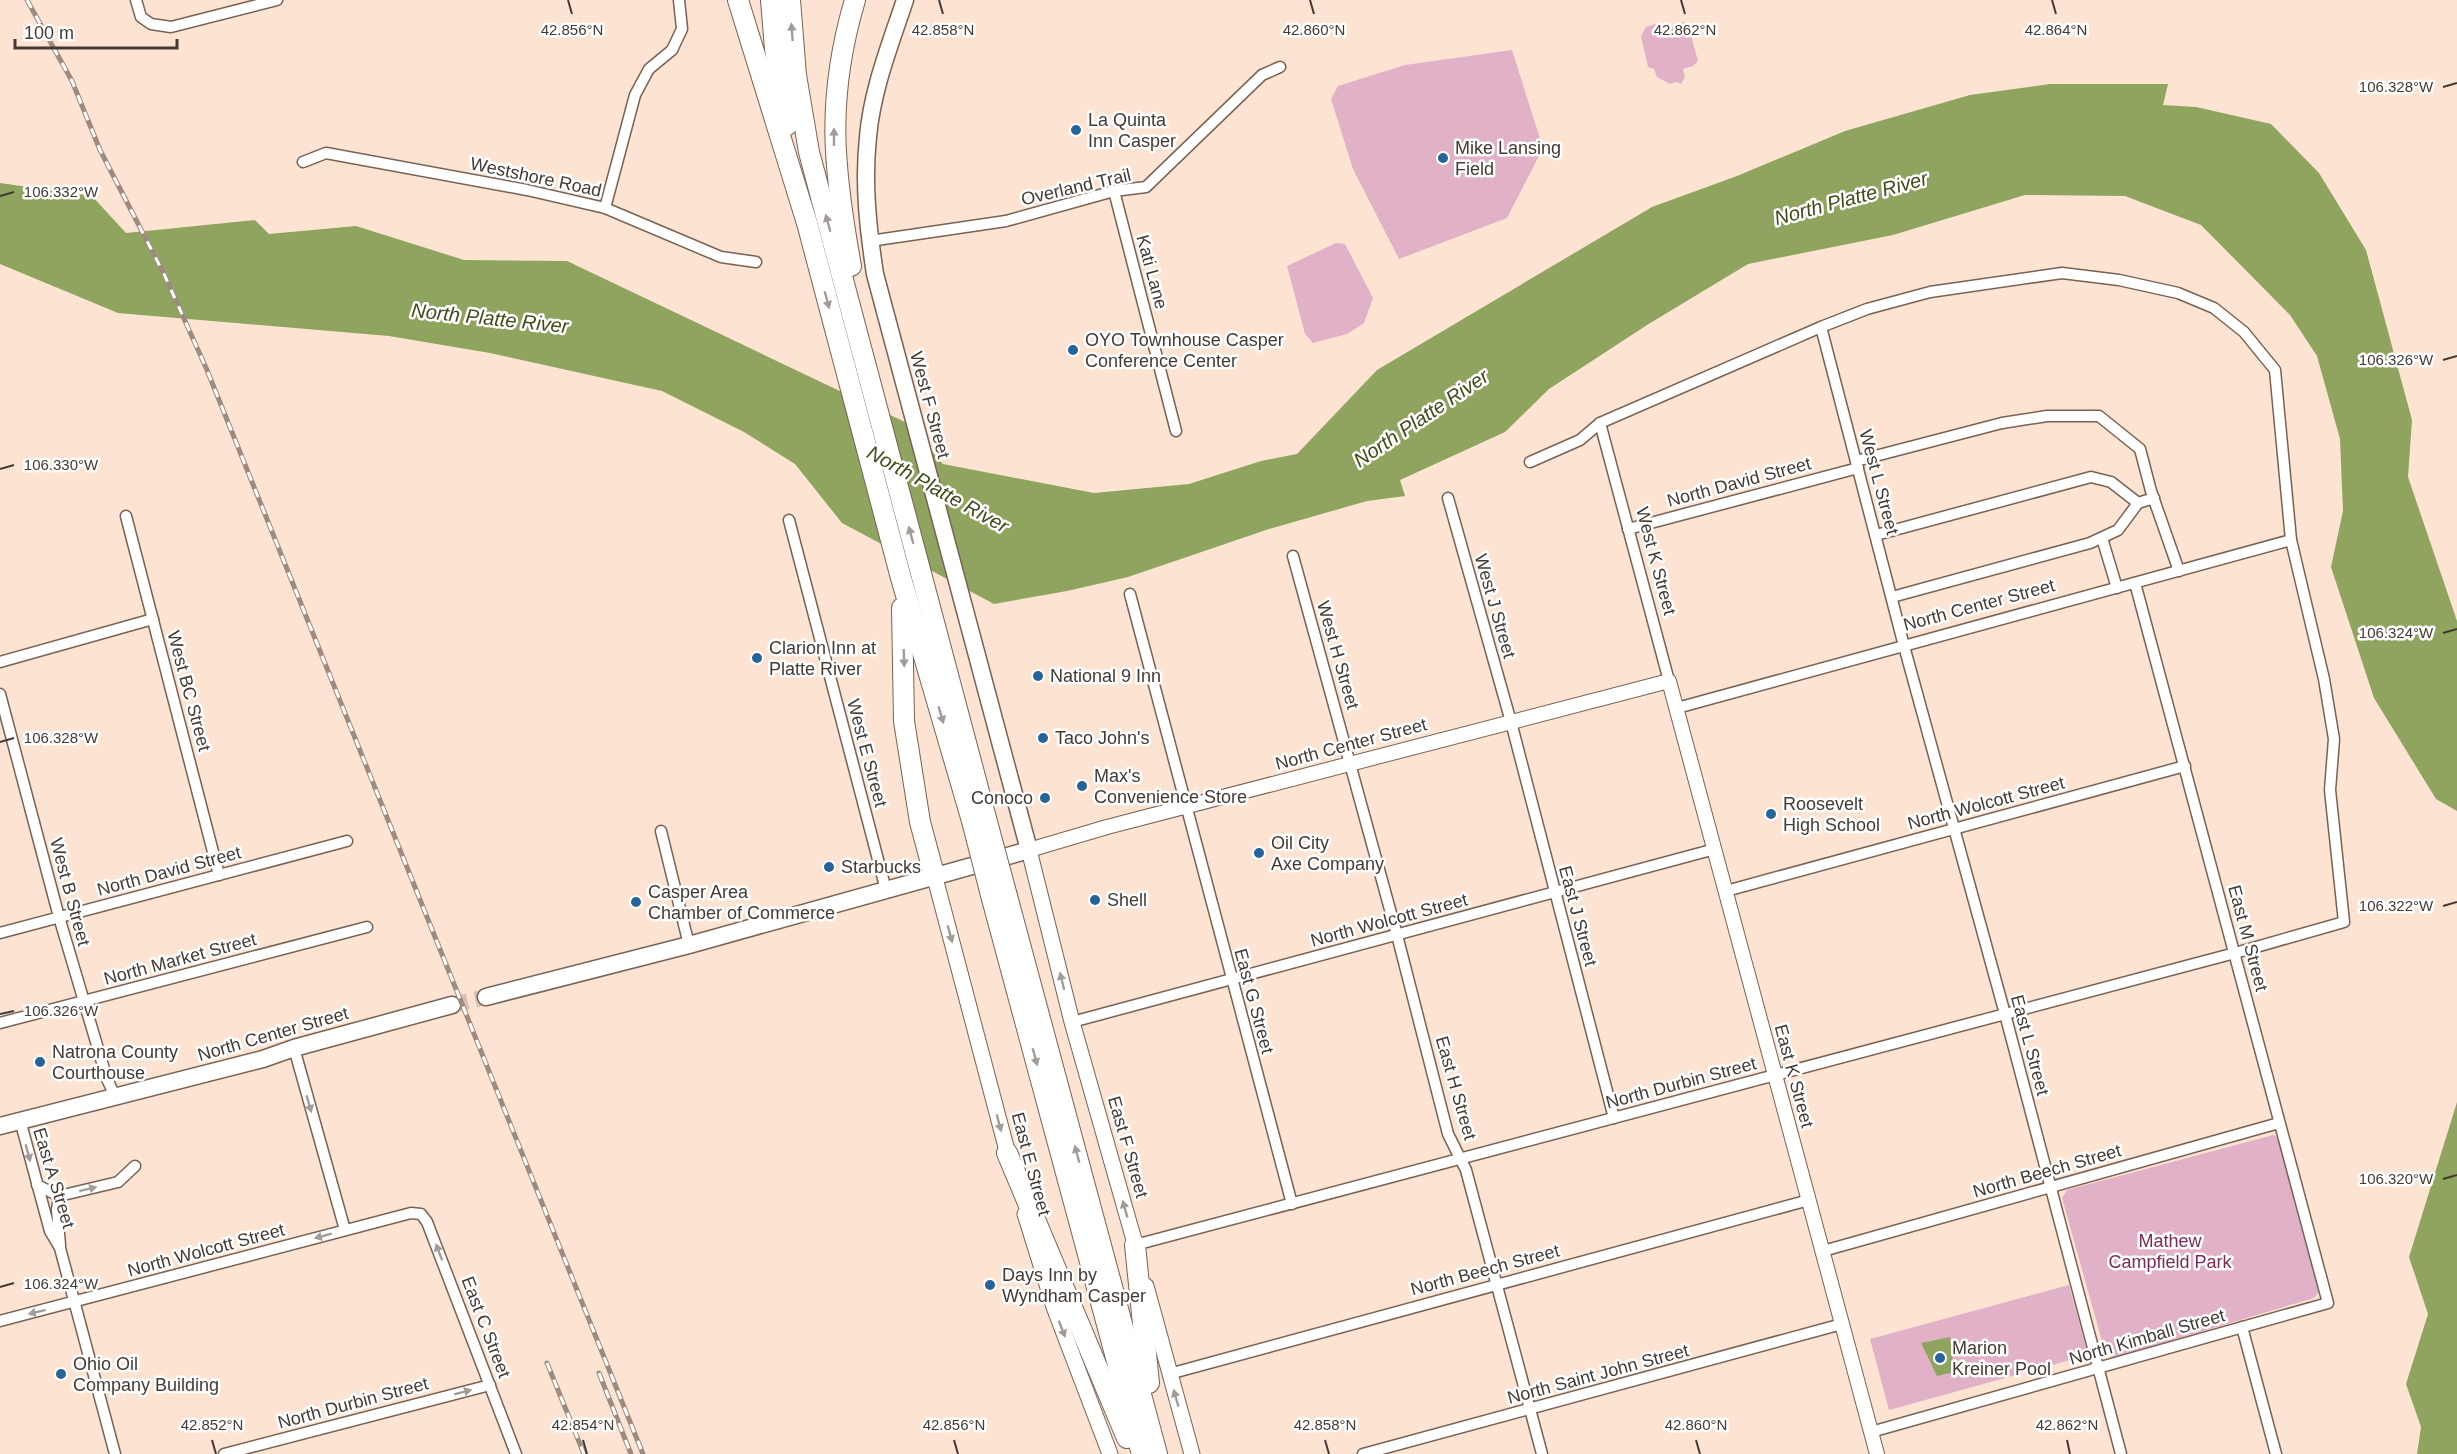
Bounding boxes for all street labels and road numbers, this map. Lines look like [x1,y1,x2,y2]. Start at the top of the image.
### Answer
street label: Westshore Road [469,153,603,201]
street label: Overland Trail [1019,165,1133,209]
street label: Kati Lane [1132,233,1172,311]
street label: West F Street [906,349,954,461]
street label: West L Street [1855,427,1903,537]
street label: North David Street [1665,453,1813,511]
street label: West K Street [1632,505,1680,617]
street label: West J Street [1471,551,1519,661]
street label: North Center Street [1901,575,2057,635]
street label: West H Street [1313,599,1363,711]
street label: West BC Street [163,629,215,753]
street label: West E Street [843,697,891,809]
street label: North Center Street [1273,714,1429,774]
street label: North Wolcott Street [1905,772,2067,834]
street label: West B Street [46,836,94,948]
street label: North David Street [95,842,243,900]
street label: East J Street [1555,864,1601,968]
street label: East M Street [2224,883,2272,993]
street label: North Wolcott Street [1308,889,1470,951]
street label: North Market Street [102,929,258,989]
street label: East G Street [1230,946,1278,1056]
street label: East L Street [2007,992,2053,1098]
street label: North Center Street [195,1003,351,1065]
street label: East K Street [1771,1022,1817,1130]
street label: East H Street [1432,1034,1480,1142]
street label: North Durbin Street [1604,1053,1758,1113]
street label: East F Street [1104,1094,1152,1200]
street label: East E Street [1008,1110,1054,1218]
street label: East A Street [29,1125,79,1231]
street label: North Beech Street [1971,1140,2123,1202]
street label: North Wolcott Street [125,1219,287,1281]
street label: North Beech Street [1408,1241,1562,1299]
street label: East C Street [457,1273,515,1381]
street label: North Kimball Street [2067,1305,2227,1369]
street label: North Saint John Street [1505,1340,1691,1408]
street label: North Durbin Street [276,1373,430,1433]

